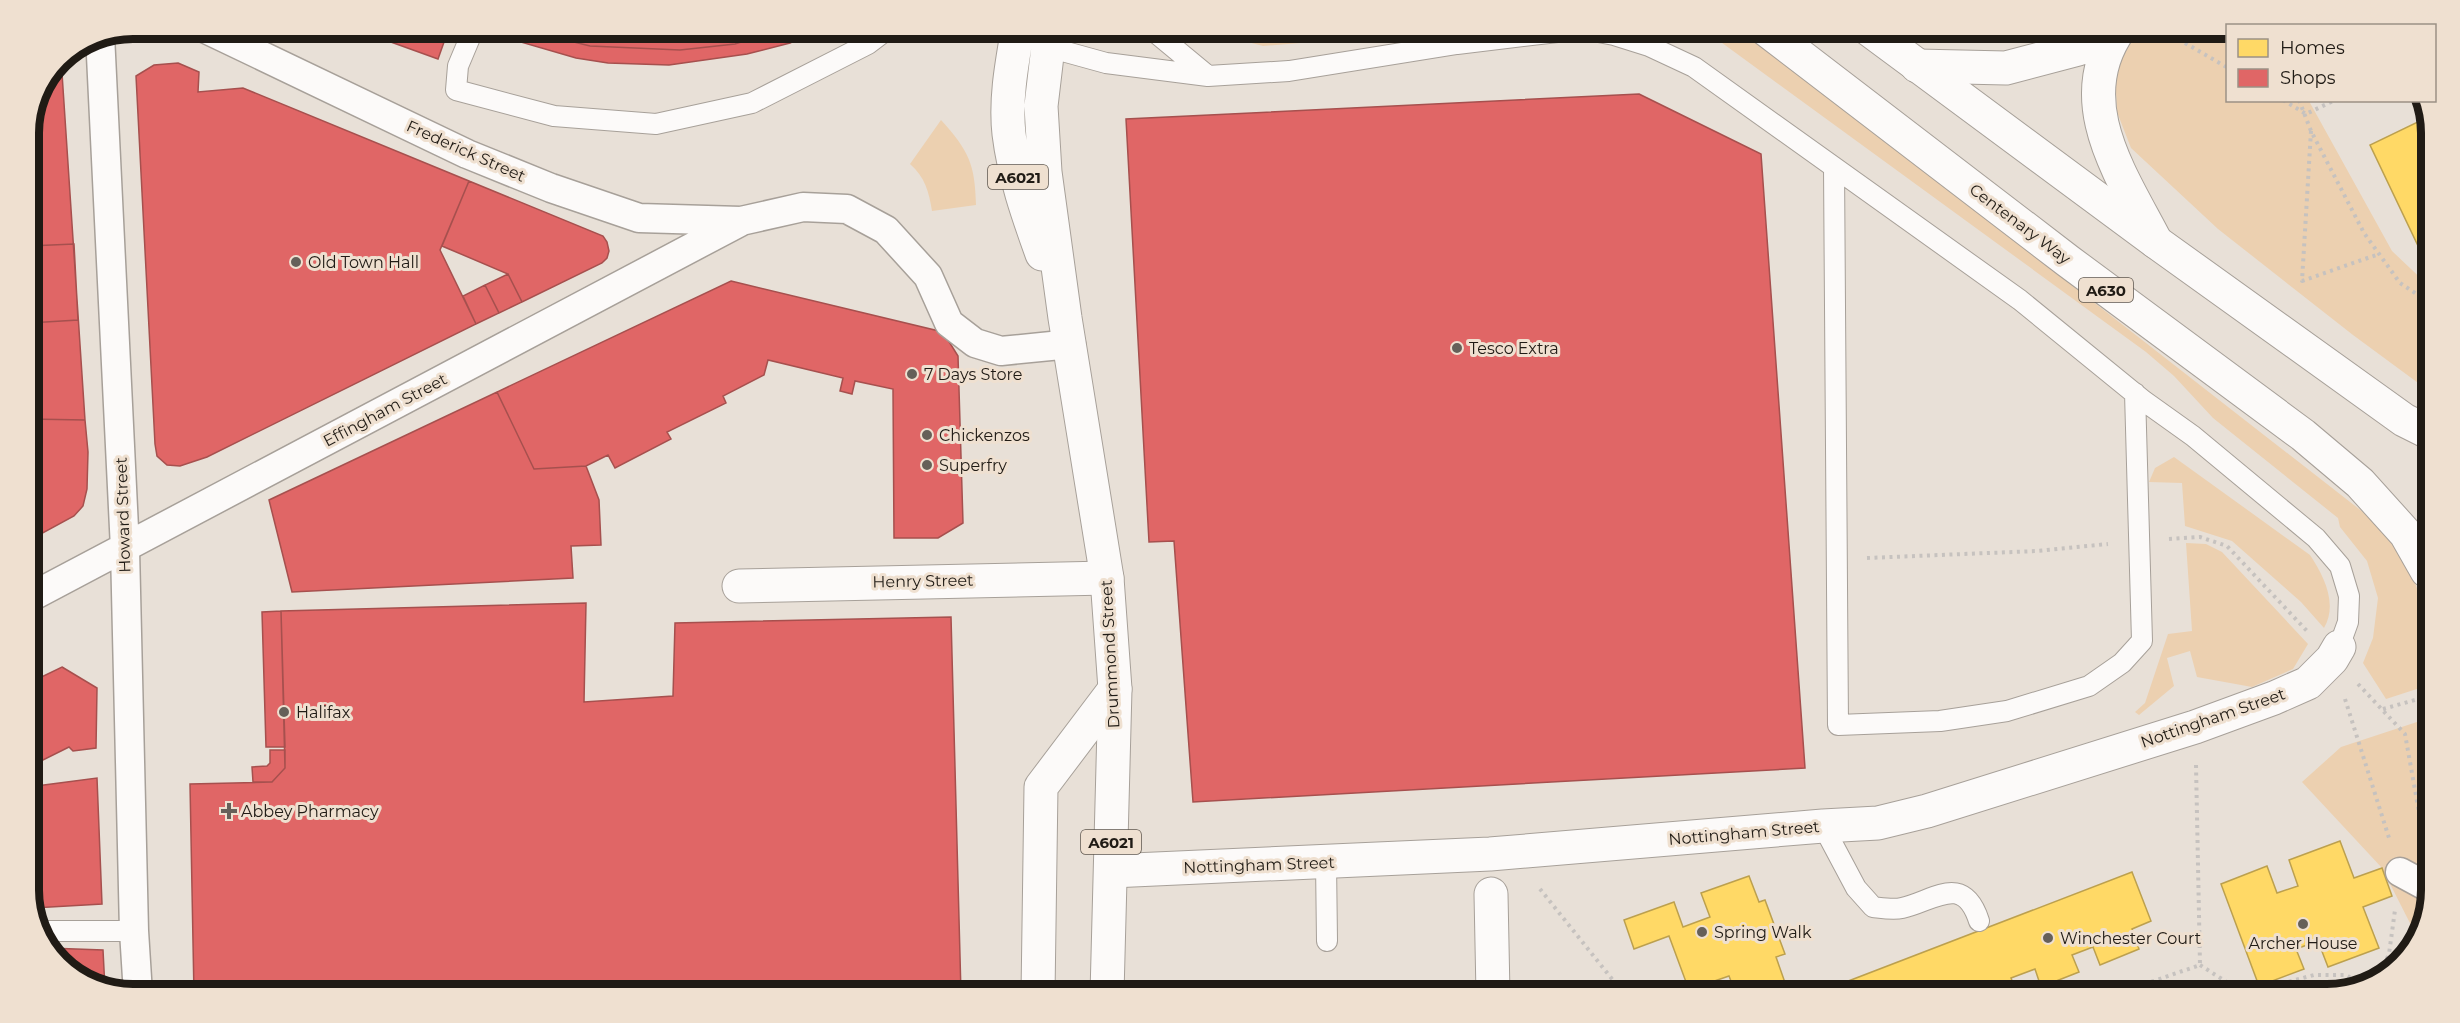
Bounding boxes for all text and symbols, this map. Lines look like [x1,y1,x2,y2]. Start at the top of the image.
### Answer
legend [2226,24,2436,102]
text: Homes [2280,37,2345,59]
text: Shops [2280,67,2336,89]
street label: Frederick Street [404,116,529,186]
road number: A6021 [988,165,1048,189]
street label: Centenary Way [1966,180,2074,268]
place label: Old Town Hall [308,253,419,272]
marker: Old Town Hall [289,255,303,269]
road number: A630 [2079,278,2133,302]
place label: Tesco Extra [1469,339,1559,358]
marker: Tesco Extra [1450,341,1464,355]
place label: 7 Days Store [924,365,1022,384]
marker: 7 Days Store [905,367,919,381]
street label: Effingham Street [320,369,451,451]
place label: Chickenzos [939,426,1030,445]
marker: Chickenzos [920,428,934,442]
street label: Howard Street [111,456,135,573]
place label: Superfry [939,456,1007,475]
marker: Superfry [920,458,934,472]
street label: Henry Street [872,571,974,591]
street label: Drummond Street [1097,579,1123,729]
street label: Nottingham Street [2138,684,2288,752]
place label: Halifax [296,703,351,722]
marker: Halifax [277,705,291,719]
place label: Abbey Pharmacy [241,802,379,821]
marker: Abbey Pharmacy [222,804,236,818]
street label: Nottingham Street [1668,817,1821,849]
road number: A6021 [1081,830,1141,854]
street label: Nottingham Street [1183,853,1336,877]
marker: Archer House [2296,917,2310,931]
place label: Spring Walk [1714,923,1812,942]
marker: Spring Walk [1695,925,1709,939]
place label: Winchester Court [2060,929,2202,948]
marker: Winchester Court [2041,931,2055,945]
place label: Archer House [2249,934,2357,953]

